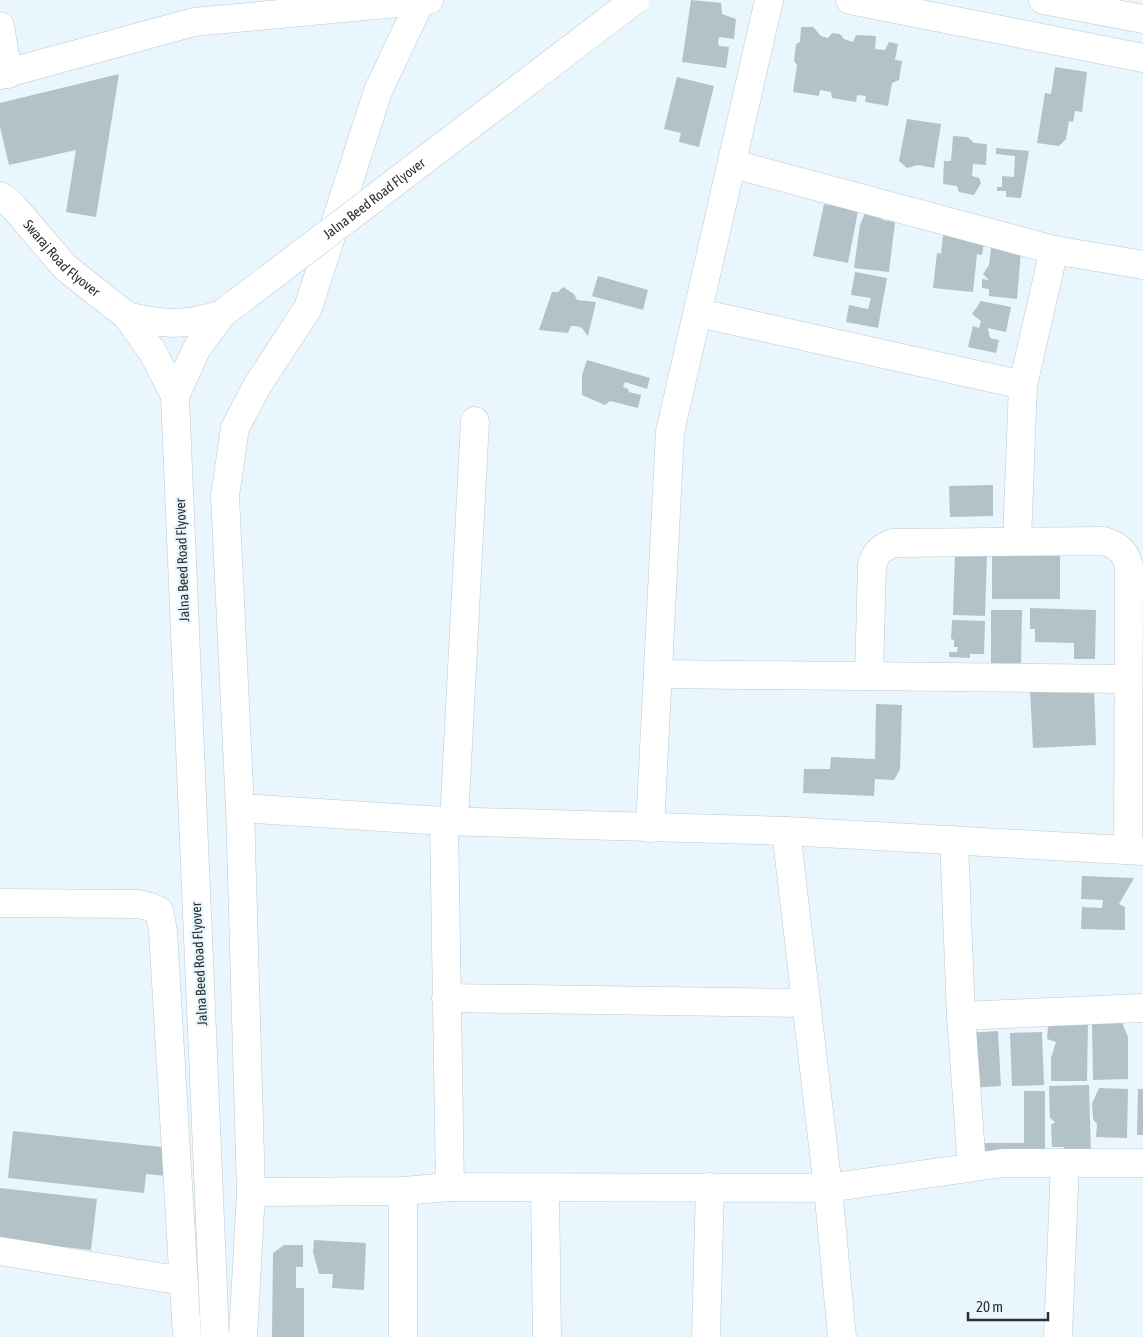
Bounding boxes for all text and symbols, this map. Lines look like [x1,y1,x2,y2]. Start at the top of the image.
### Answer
street label: Jalna Beed Road Flyover [320,154,429,242]
street label: Swaraj Road Flyover [20,216,104,300]
street label: Jalna Beed Road Flyover [172,497,192,622]
street label: Jalna Beed Road Flyover [188,901,210,1026]
scale bar [968,1290,1048,1322]
text: 20 m [976,1298,1003,1315]

